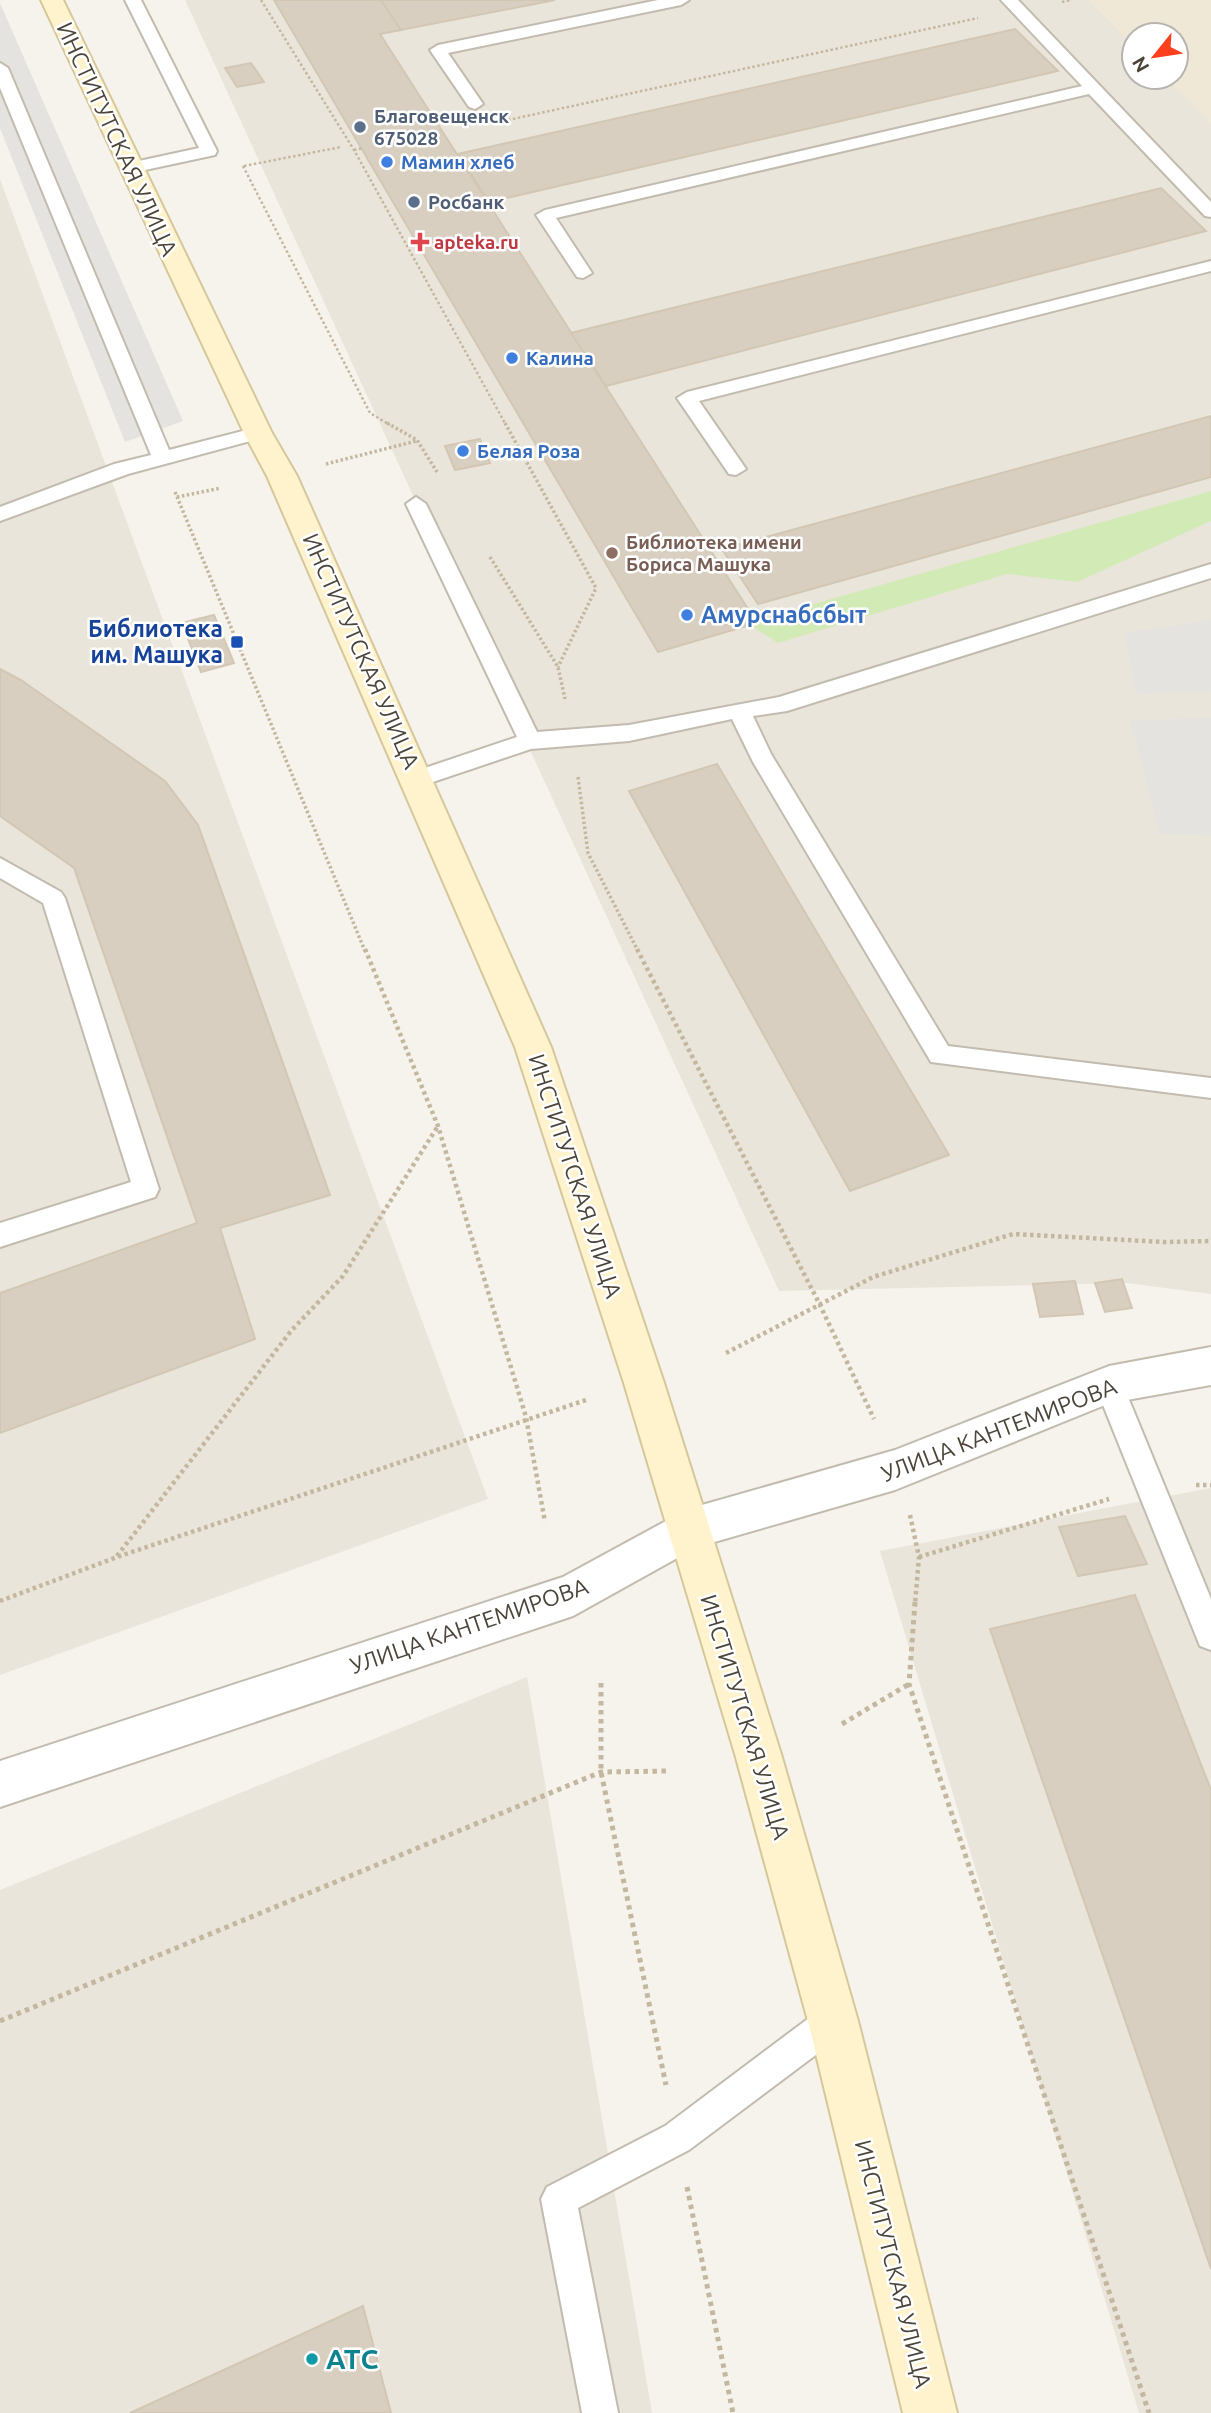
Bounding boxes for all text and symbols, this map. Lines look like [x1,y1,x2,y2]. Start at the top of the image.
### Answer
street label: ИНСТИТУТСКАЯ УЛИЦА [52,18,183,260]
north arrow [1120,21,1190,91]
text: N [1127,53,1153,76]
place label: Благовещенск 675028 [374,105,509,149]
marker: Благовещенск 675028 [352,119,368,135]
place label: Мамин хлеб [401,151,515,173]
marker: Мамин хлеб [379,154,395,170]
place label: Росбанк [428,191,504,213]
marker: Росбанк [406,194,422,210]
place label: apteka.ru [434,231,519,253]
marker: apteka.ru [412,234,428,250]
place label: Калина [526,347,594,369]
marker: Калина [504,350,520,366]
place label: Белая Роза [477,440,580,462]
marker: Белая Роза [455,443,471,459]
street label: ИНСТИТУТСКАЯ УЛИЦА [298,529,425,772]
place label: Библиотека имени Бориса Машука [626,531,802,575]
marker: Библиотека имени Бориса Машука [604,545,620,561]
place label: Амурснабсбыт [701,602,867,627]
marker: Амурснабсбыт [679,607,695,623]
place label: Библиотека им. Машука [88,616,223,667]
marker: Библиотека им. Машука [229,634,245,650]
street label: ИНСТИТУТСКАЯ УЛИЦА [524,1051,627,1301]
street label: УЛИЦА КАНТЕМИРОВА [878,1373,1120,1486]
street label: УЛИЦА КАНТЕМИРОВА [347,1573,591,1678]
street label: ИНСТИТУТСКАЯ УЛИЦА [696,1591,795,1842]
street label: ИНСТИТУТСКАЯ УЛИЦА [851,2137,936,2391]
place label: АТС [326,2343,379,2374]
marker: АТС [304,2351,320,2367]

